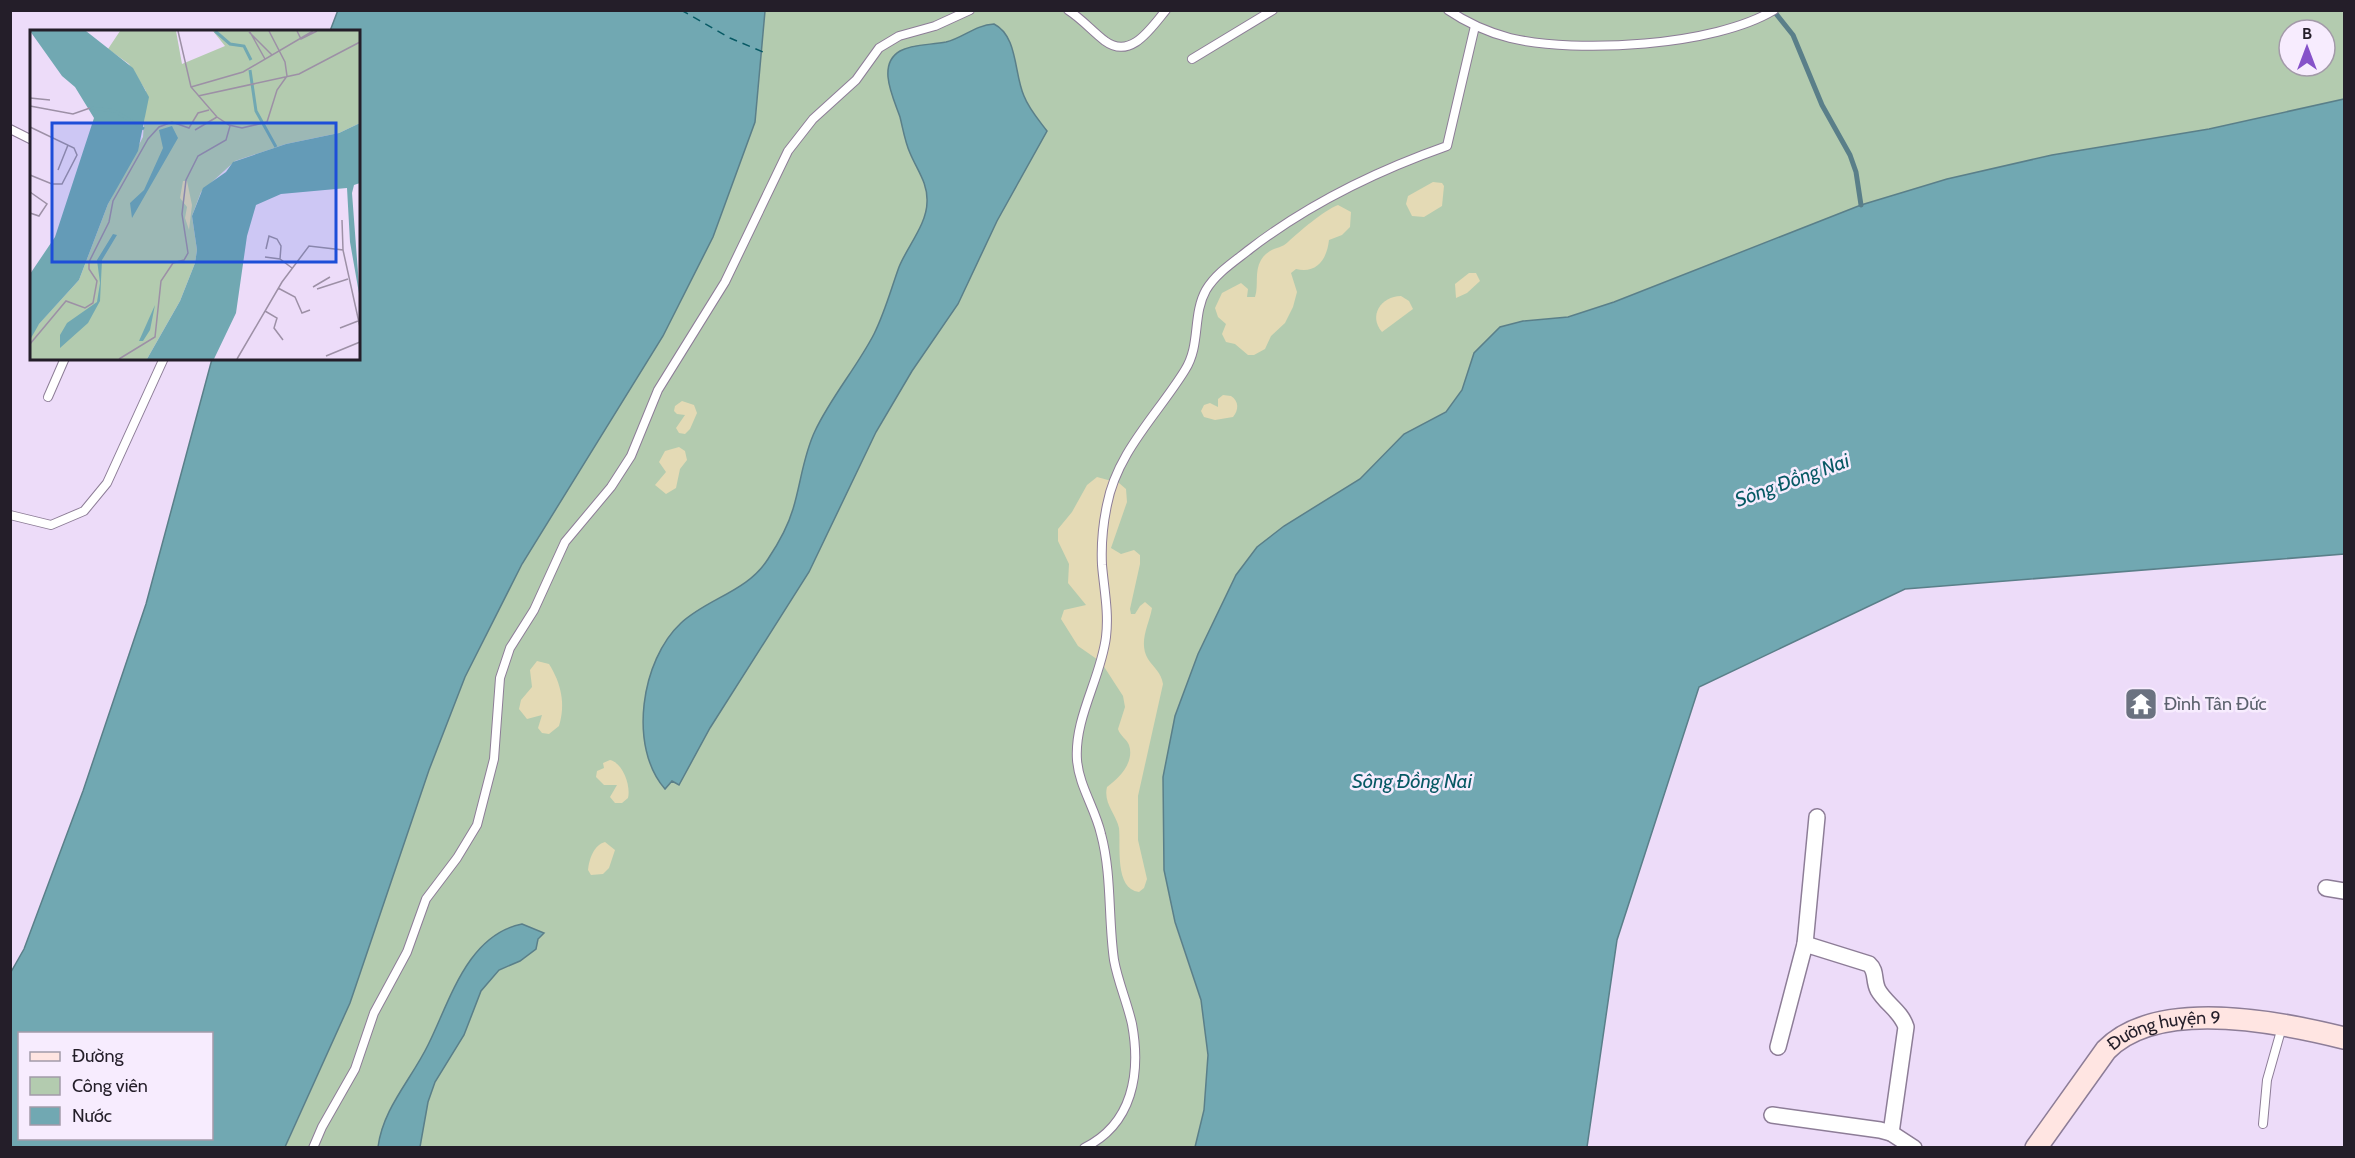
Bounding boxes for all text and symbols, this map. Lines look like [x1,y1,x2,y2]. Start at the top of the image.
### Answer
north arrow [2277,18,2337,78]
text: B [2302,24,2312,43]
inset map [30,30,360,360]
water label: Sông Đồng Nai [1732,448,1853,512]
temple icon: Đình Tân Đức [2123,686,2159,722]
place label: Đình Tân Đức [2164,693,2267,715]
water label: Sông Đồng Nai [1352,769,1473,793]
street label: Đường huyện 9 [2103,1007,2221,1055]
legend [18,1032,213,1140]
text: Đường [72,1045,125,1067]
text: Công viên [72,1075,148,1097]
text: Nước [72,1105,112,1127]

